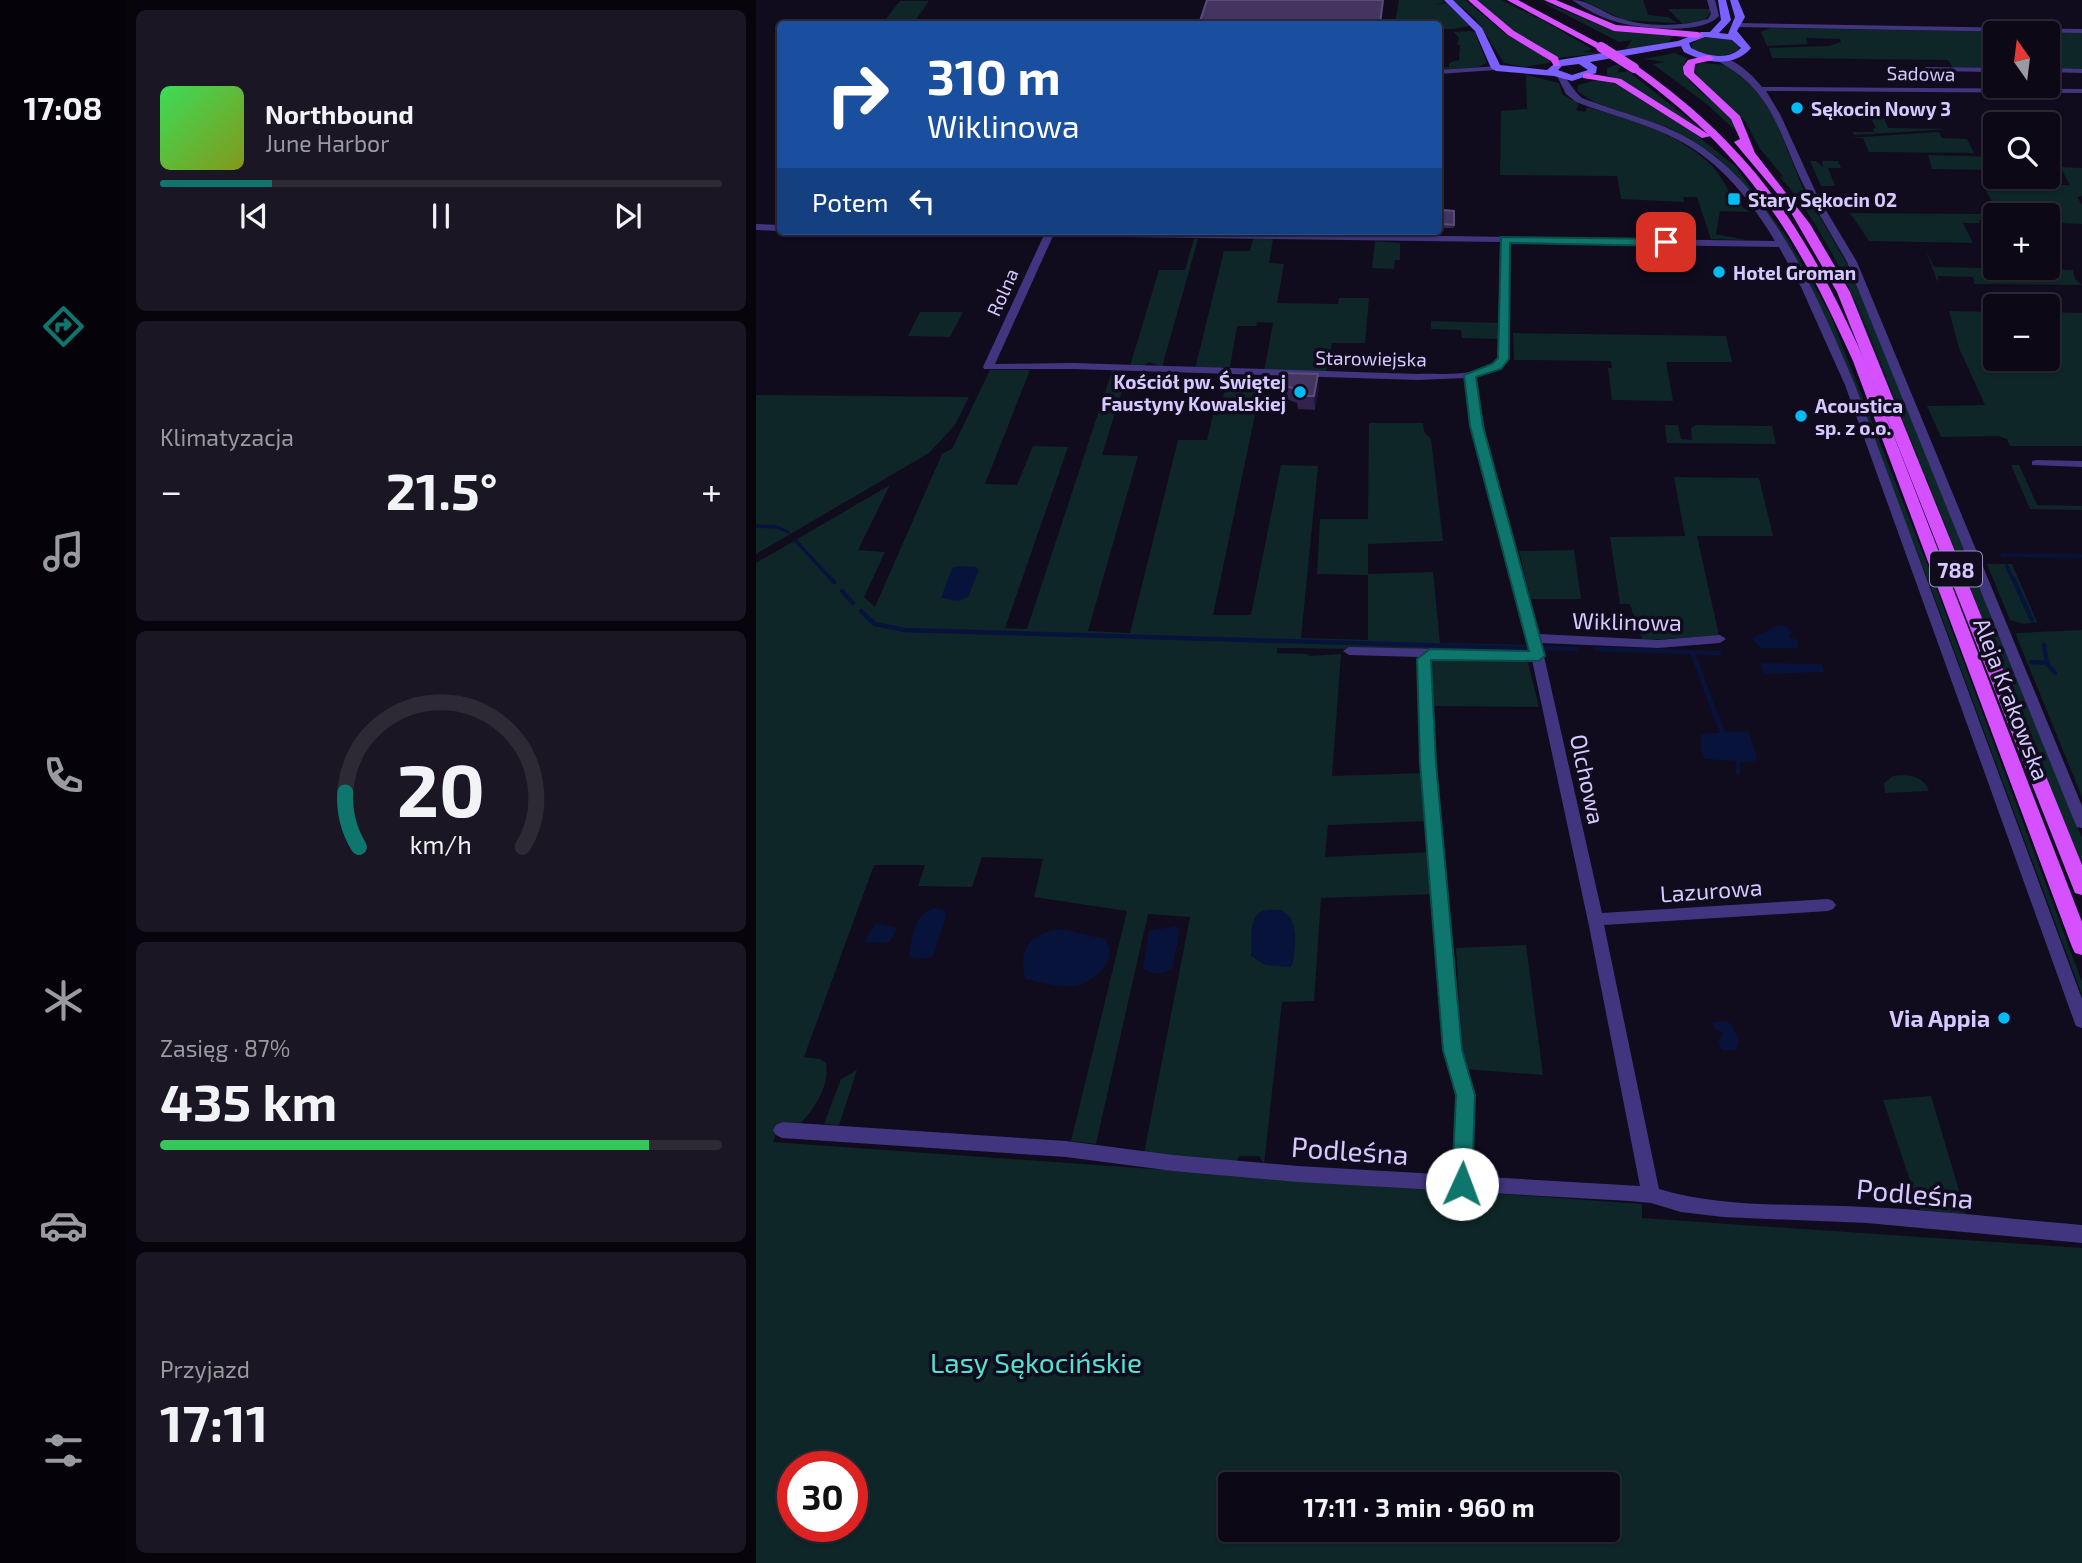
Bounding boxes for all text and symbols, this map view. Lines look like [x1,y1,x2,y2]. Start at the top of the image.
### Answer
north arrow [1983,21,2060,98]
map controls [1983,21,2060,371]
text: 310 m [927,46,1061,105]
icon: right [812,49,903,140]
street label: Sadowa [1886,61,1956,85]
text: 17:08 [23,88,103,126]
place label: Sękocin Nowy 3 [1811,97,1951,121]
text: Northbound [265,98,414,129]
marker: Sękocin Nowy 3 [1789,100,1805,116]
text: Wiklinowa [927,106,1080,144]
button: search [1983,112,2060,189]
text: June Harbor [265,129,389,157]
icon: left [903,182,941,220]
text: Potem [812,186,889,217]
place label: Stary Sękocin 02 [1748,188,1897,212]
marker: Stary Sękocin 02 [1726,191,1742,207]
icon: previous [235,197,273,235]
icon: pause [422,197,460,235]
icon: next [609,197,647,235]
button: + [1983,203,2060,280]
pin [1636,212,1696,272]
icon: arrive [1647,223,1685,261]
place label: Hotel Groman [1733,261,1856,284]
marker: Hotel Groman [1711,264,1727,280]
street label: Rolna [981,265,1023,319]
button: − [1983,294,2060,371]
icon: directions [39,302,88,351]
street label: Starowiejska [1315,346,1427,370]
place label: Kościół pw. Świętej Faustyny Kowalskiej [1101,370,1286,416]
marker: Kościół pw. Świętej Faustyny Kowalskiej [1292,384,1308,400]
place label: Acoustica sp. z o.o. [1815,394,1903,439]
marker: Acoustica sp. z o.o. [1793,408,1809,424]
text: Klimatyzacja [160,423,294,451]
text: 21.5° [386,458,498,520]
text: − [160,467,182,513]
text: + [701,467,722,513]
icon: music [39,527,88,576]
road number: 788 [1930,552,1982,586]
street label: Wiklinowa [1572,606,1682,636]
street label: Aleja Krakowska [1968,614,2056,784]
street label: Olchowa [1565,731,1611,827]
text: 20 [397,745,485,833]
icon: phone [39,751,88,800]
text: km/h [410,829,472,859]
street label: Lazurowa [1659,872,1763,908]
icon: climate [39,976,88,1025]
place label: Via Appia [1889,1004,1990,1032]
marker: Via Appia [1996,1010,2012,1026]
text: Zasięg · 87% [160,1034,290,1062]
text: 435 km [160,1069,337,1131]
street label: Podleśna [1290,1129,1410,1171]
position arrow [1425,1147,1499,1221]
street label: Podleśna [1855,1171,1975,1215]
icon: car [39,1201,88,1250]
park label: Lasy Sękocińskie [930,1345,1142,1379]
text: Przyjazd [160,1355,250,1383]
text: 17:11 [160,1390,268,1452]
icon: filters [39,1426,88,1475]
speed limit sign: 30 [777,1451,868,1542]
text: 17:11 · 3 min · 960 m [1303,1491,1535,1522]

